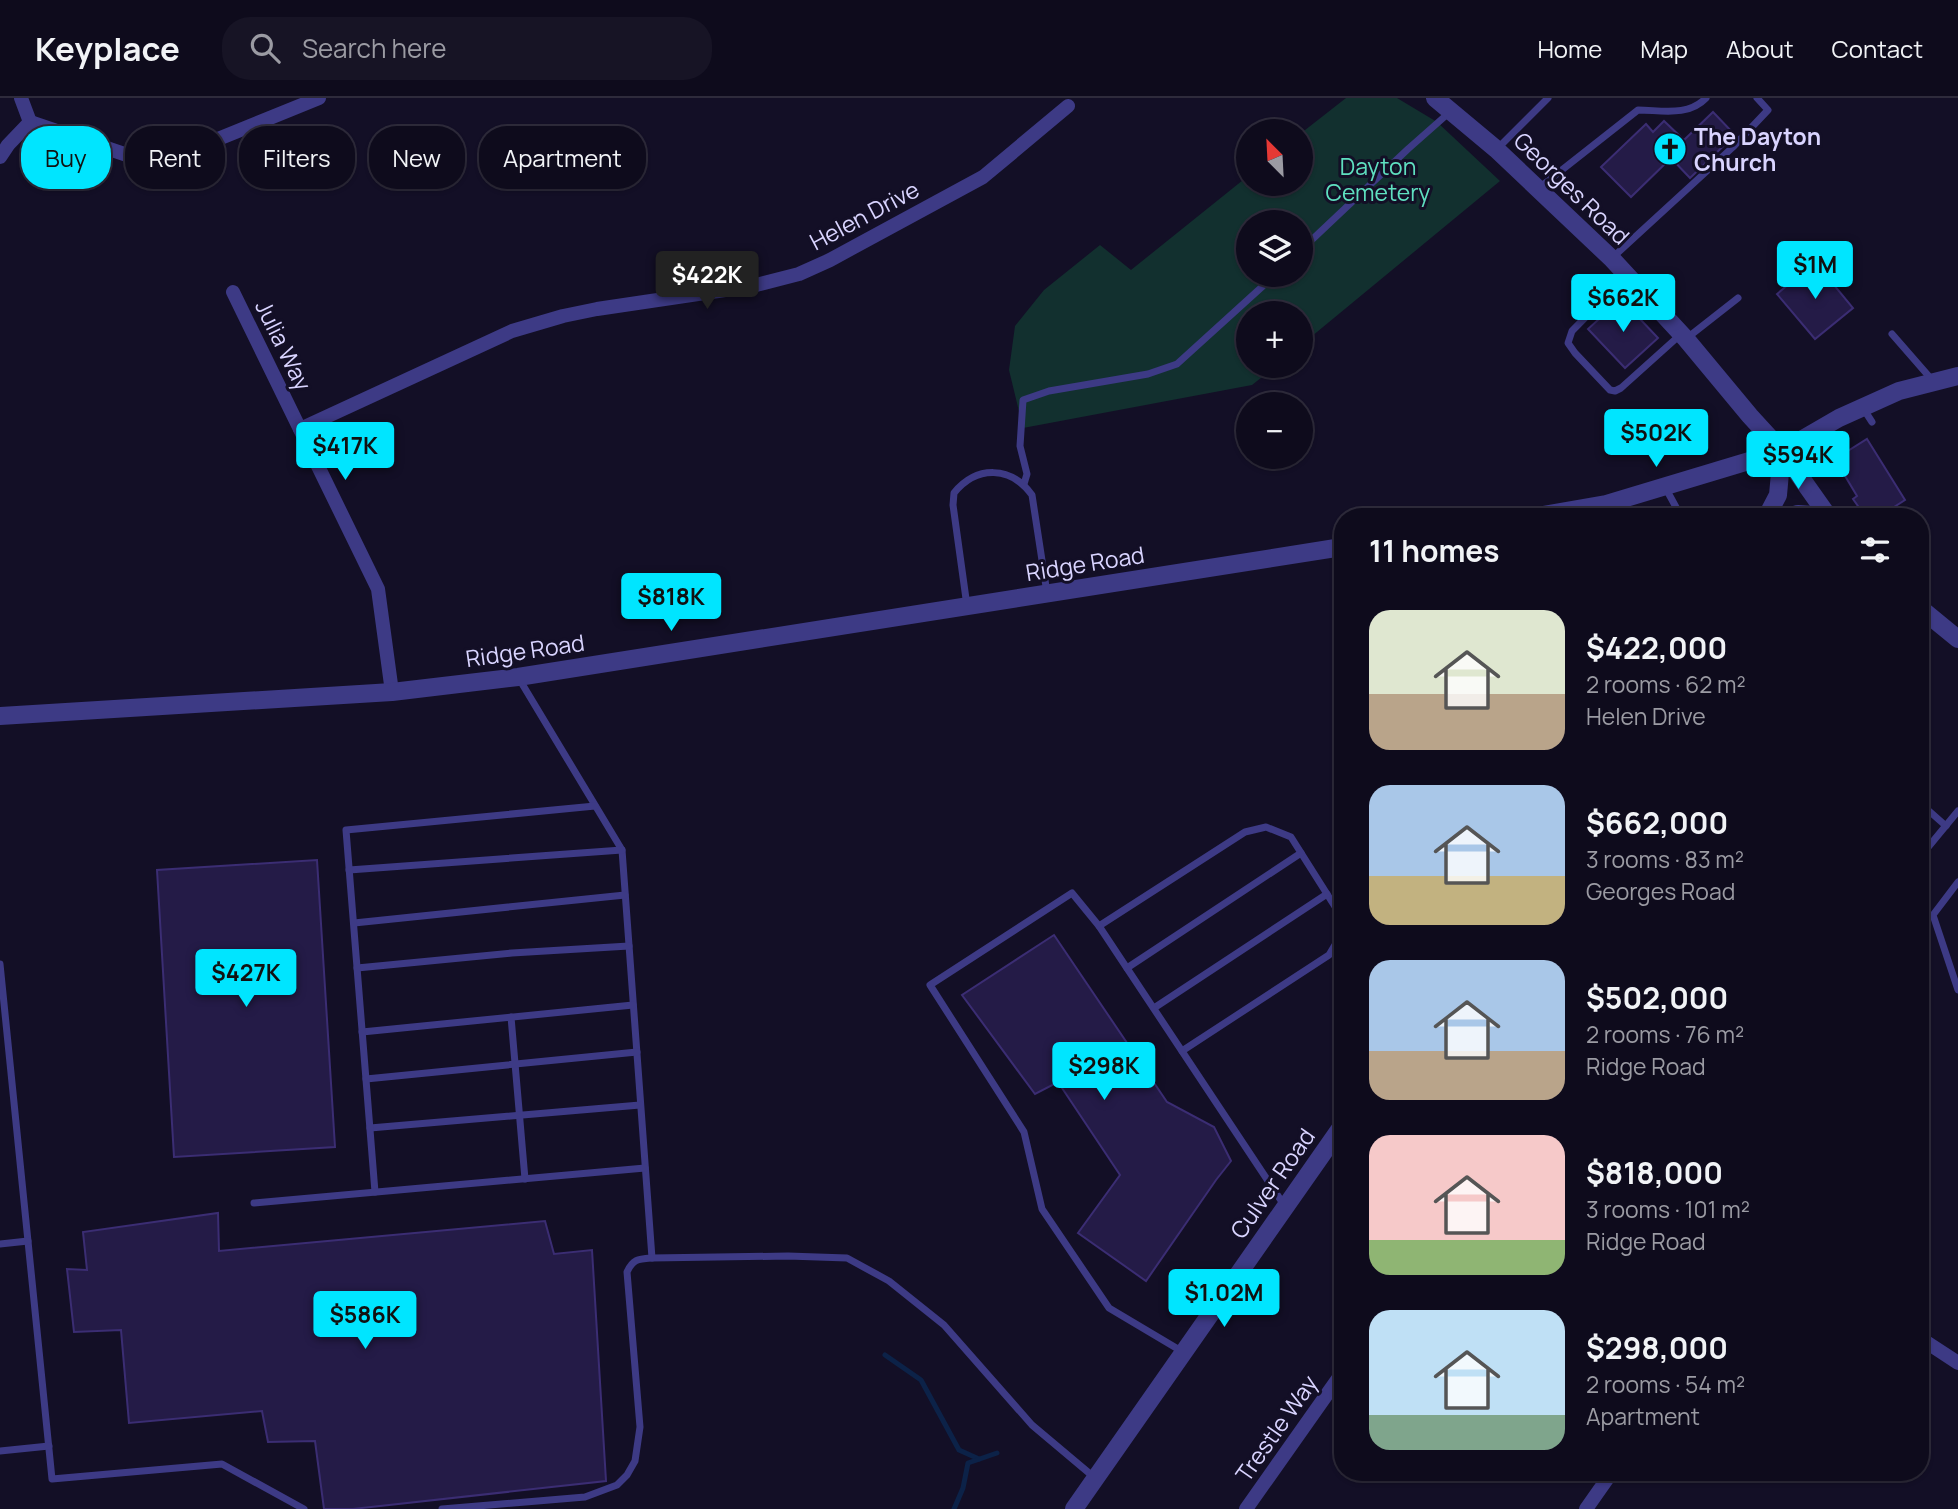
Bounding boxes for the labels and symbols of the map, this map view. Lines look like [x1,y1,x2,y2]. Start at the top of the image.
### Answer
north arrow [1236,119,1312,196]
place label: The Dayton Church [1694,120,1821,178]
street label: Georges Road [1507,125,1637,251]
church icon: The Dayton Church [1651,130,1689,168]
park label: Dayton Cemetery [1326,150,1430,208]
street label: Helen Drive [804,173,924,257]
pin: $1M [1781,242,1849,301]
pin: $422K [658,252,756,311]
pin: $662K [1574,274,1672,334]
street label: Julia Way [248,294,320,396]
pin: $502K [1607,410,1705,469]
pin: $417K [296,422,394,482]
pin: $594K [1749,432,1847,491]
street label: Ridge Road [1023,538,1147,588]
pin: $818K [622,574,720,633]
street label: Ridge Road [464,626,586,674]
pin: $427K [197,950,295,1009]
pin: $298K [1055,1042,1153,1102]
street label: Culver Road [1222,1122,1322,1244]
pin: $1.02M [1167,1270,1281,1329]
pin: $586K [316,1292,414,1351]
street label: Trestle Way [1227,1368,1325,1488]

